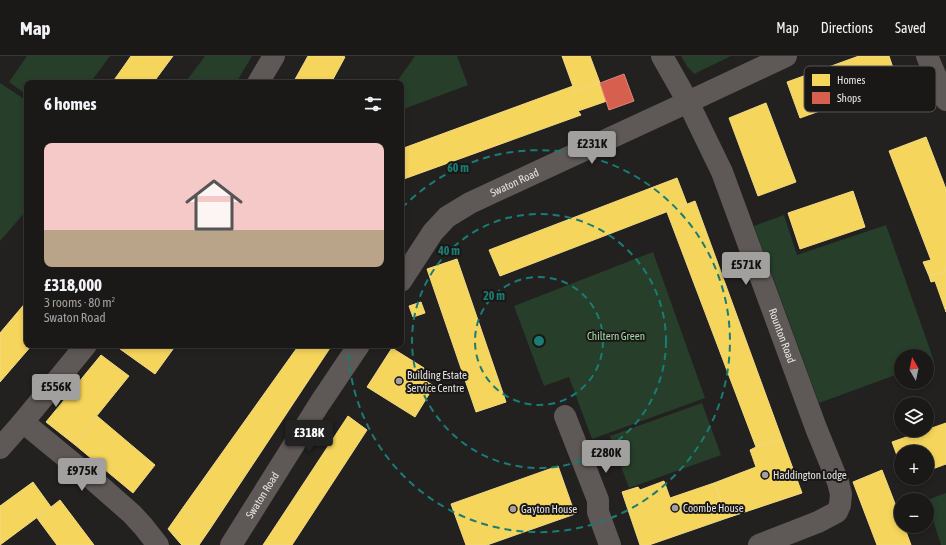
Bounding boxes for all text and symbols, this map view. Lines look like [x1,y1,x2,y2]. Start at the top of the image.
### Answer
text: Map [20,17,51,39]
text: Map [776,20,799,36]
text: Directions [821,20,873,36]
text: Saved [895,20,926,36]
legend [804,66,936,112]
text: Homes [837,74,865,86]
text: Shops [837,92,861,104]
icon: filters [362,93,384,115]
text: 6 homes [44,94,97,114]
pin: £231K [564,131,620,165]
text: £231K [577,136,607,151]
text: 60 m [447,161,469,175]
street label: Swaton Road [488,166,541,199]
icon: home [178,169,250,241]
text: 40 m [437,244,460,258]
pin: £571K [718,252,774,286]
text: £571K [731,257,761,272]
text: £318,000 [44,275,102,295]
text: 20 m [483,289,505,303]
text: 3 rooms · 80 m² [44,295,115,310]
street label: Rounton Road [767,307,798,365]
text: Swaton Road [44,310,106,325]
park label: Chiltern Green [587,330,645,342]
centre of rings [532,334,546,348]
north arrow [894,349,934,389]
map controls [894,349,934,533]
place label: Building Estate Service Centre [407,369,467,394]
pin: £556K [28,374,84,408]
marker: Building Estate Service Centre [394,376,404,386]
text: £556K [41,379,71,394]
button: layers [894,397,934,437]
pin: £318K [281,420,337,454]
text: £318K [294,425,324,440]
pin: £280K [578,440,634,474]
text: £280K [591,445,621,460]
button: + [894,445,934,485]
pin: £975K [54,458,110,492]
text: £975K [67,463,97,478]
place label: Haddington Lodge [773,469,847,481]
street label: Swaton Road [243,470,281,520]
marker: Haddington Lodge [760,470,770,480]
button: − [894,493,934,533]
place label: Coombe House [683,502,744,514]
place label: Gayton House [521,503,577,515]
marker: Coombe House [670,503,680,513]
marker: Gayton House [508,504,518,514]

